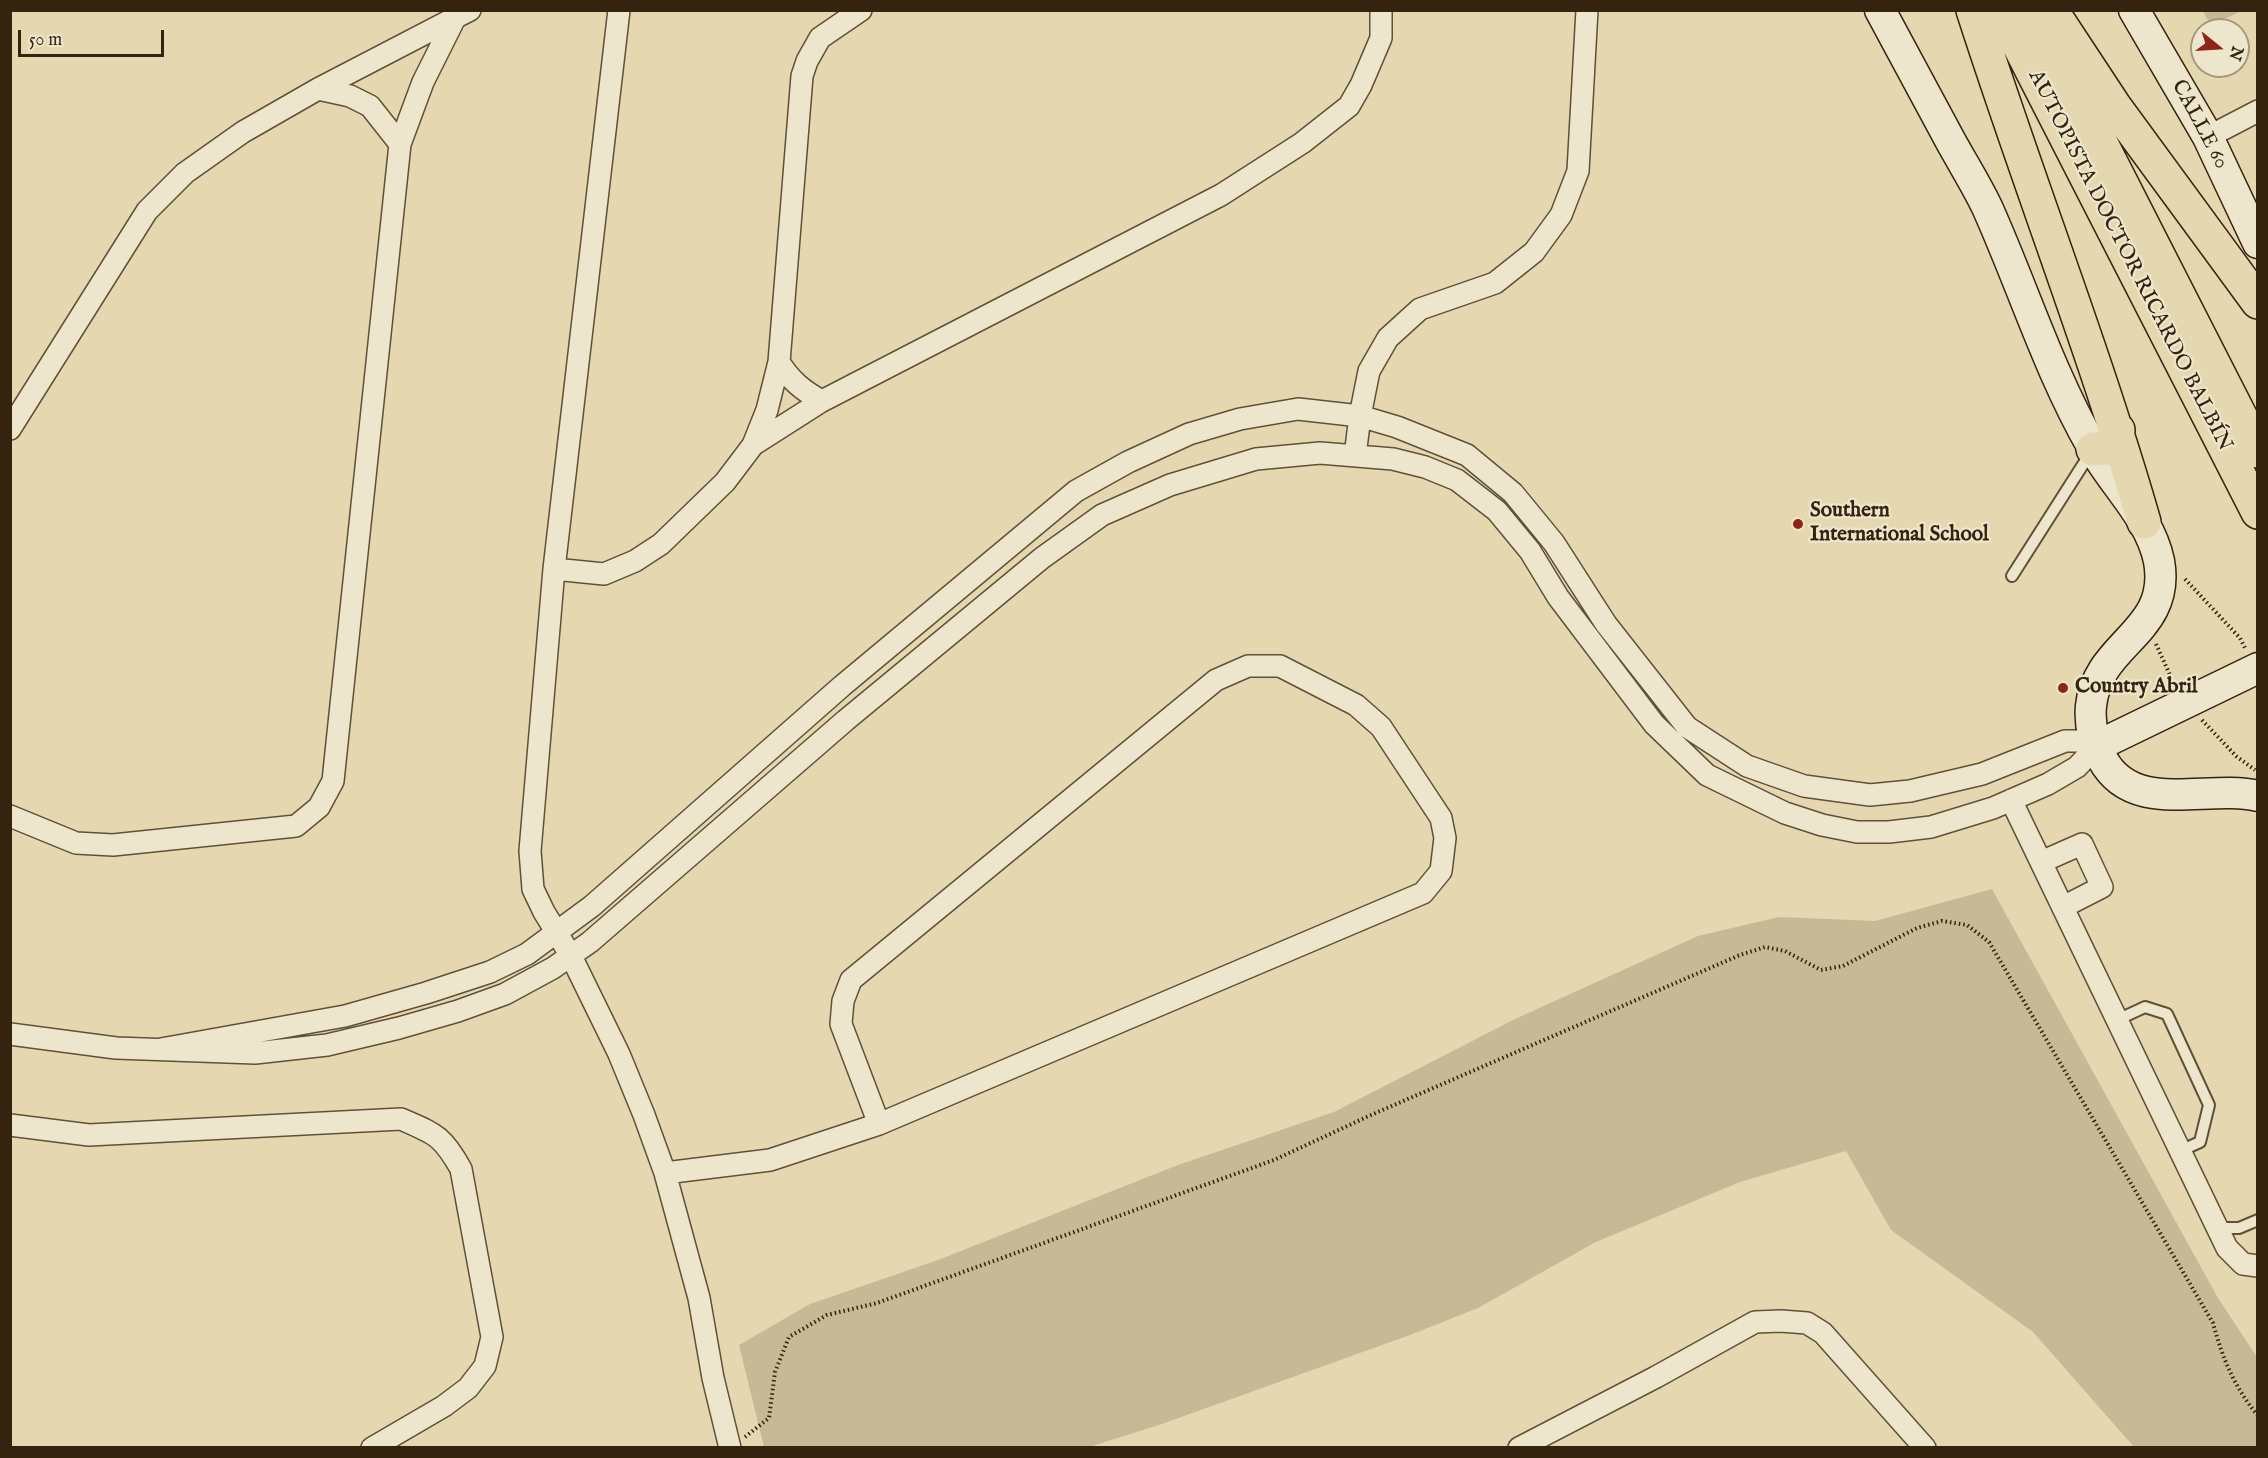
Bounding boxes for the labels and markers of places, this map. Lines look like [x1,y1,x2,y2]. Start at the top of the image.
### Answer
place label: Southern International School [1810,499,1989,549]
marker: Southern International School [1791,517,1805,531]
place label: Country Abril [2075,675,2198,701]
marker: Country Abril [2056,681,2070,695]

